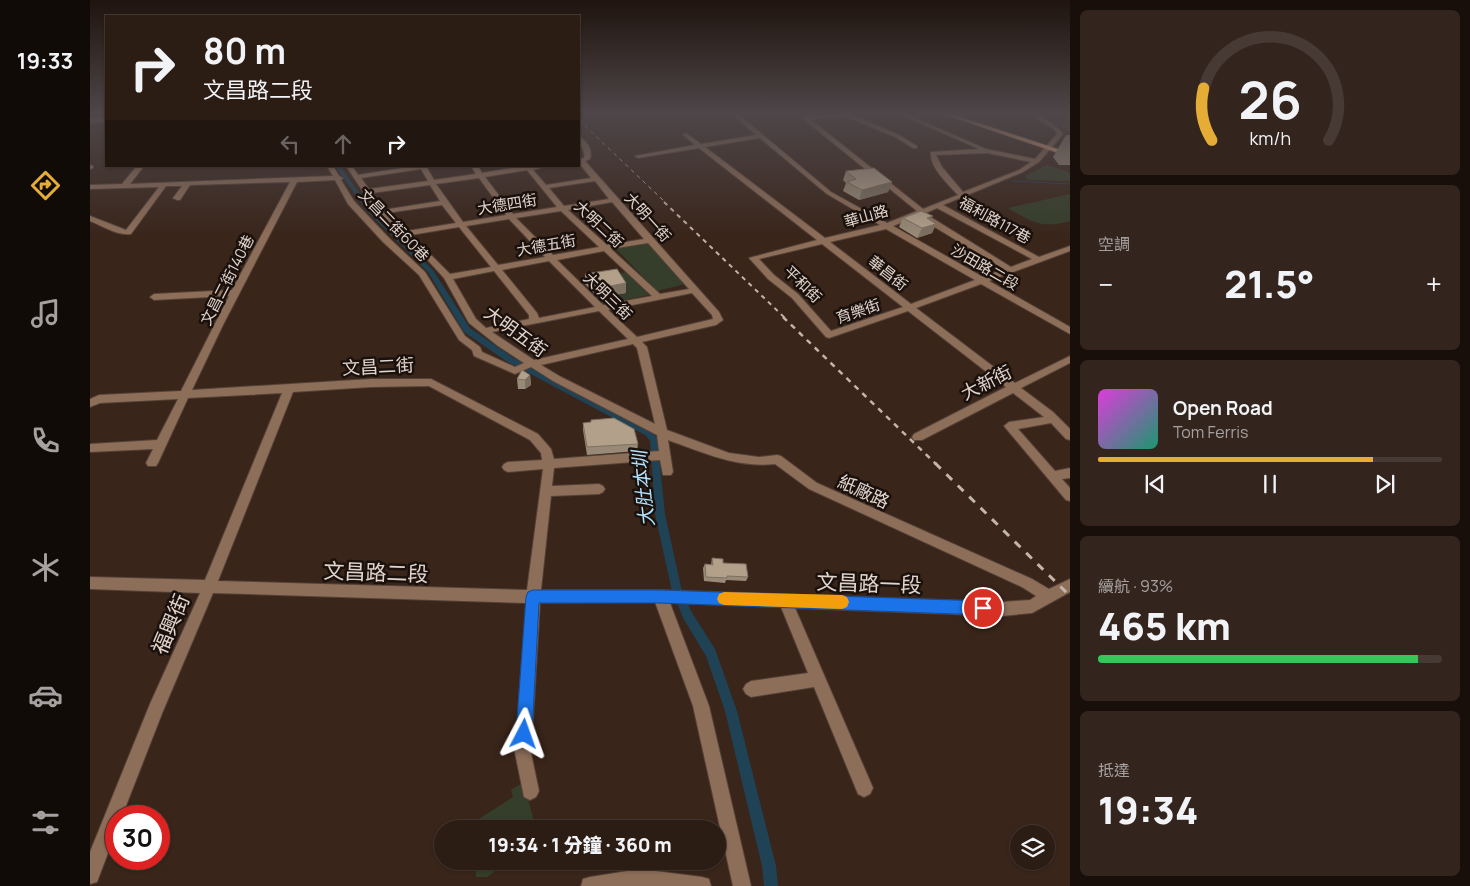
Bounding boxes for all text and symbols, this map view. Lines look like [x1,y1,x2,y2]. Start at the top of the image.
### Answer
text: 80 m [203,27,286,75]
icon: right [120,35,185,100]
text: 19:33 [17,46,73,76]
text: 26 [1238,64,1302,135]
text: 文昌路二段 [203,75,313,105]
text: km/h [1249,126,1291,150]
icon: left [276,130,304,158]
icon: ahead [329,130,357,158]
icon: right [382,130,410,158]
icon: directions [28,168,63,203]
street label: 文昌二街60巷 [354,184,434,266]
street label: 大明一街 [620,188,676,246]
street label: 大德四街 [476,189,538,219]
street label: 福利路117巷 [955,192,1035,248]
street label: 大明二街 [570,196,628,252]
street label: 華山路 [841,200,891,232]
street label: 大德五街 [515,229,577,261]
street label: 文昌二街140巷 [195,231,259,329]
text: 空調 [1098,233,1130,255]
street label: 沙田路二段 [947,239,1023,295]
street label: 華昌街 [864,251,912,295]
text: 21.5° [1224,257,1315,309]
street label: 平和街 [780,261,826,307]
text: − [1098,265,1113,303]
text: + [1426,265,1442,303]
street label: 大明三街 [579,268,637,324]
street label: 育樂街 [833,294,883,328]
icon: music [28,296,63,331]
street label: 大明五街 [480,300,552,362]
street label: 文昌二街 [341,352,415,380]
street label: 大新街 [956,359,1016,405]
text: Open Road [1173,395,1273,421]
text: Tom Ferris [1173,421,1248,443]
icon: phone [28,423,63,458]
water label: 大肚本圳 [626,447,660,528]
street label: 紙廠路 [834,469,894,513]
icon: previous [1141,470,1169,498]
icon: pause [1256,470,1284,498]
icon: next [1371,470,1399,498]
icon: climate [28,550,63,585]
street label: 文昌路二段 [323,556,429,588]
street label: 文昌路一段 [816,567,922,599]
text: 續航 · 93% [1098,575,1173,597]
pin [962,587,1004,629]
street label: 福興街 [145,590,195,658]
icon: arrive [969,594,997,622]
text: 465 km [1098,599,1231,651]
icon: car [28,678,63,713]
position arrow [497,707,549,759]
text: 抵達 [1098,759,1130,781]
text: 19:34 [1098,783,1198,835]
icon: filters [28,805,63,840]
speed limit sign: 30 [105,805,170,870]
map controls [1010,825,1055,870]
button: layers [1010,825,1055,870]
text: 19:34 · 1 分鐘 · 360 m [488,832,672,858]

